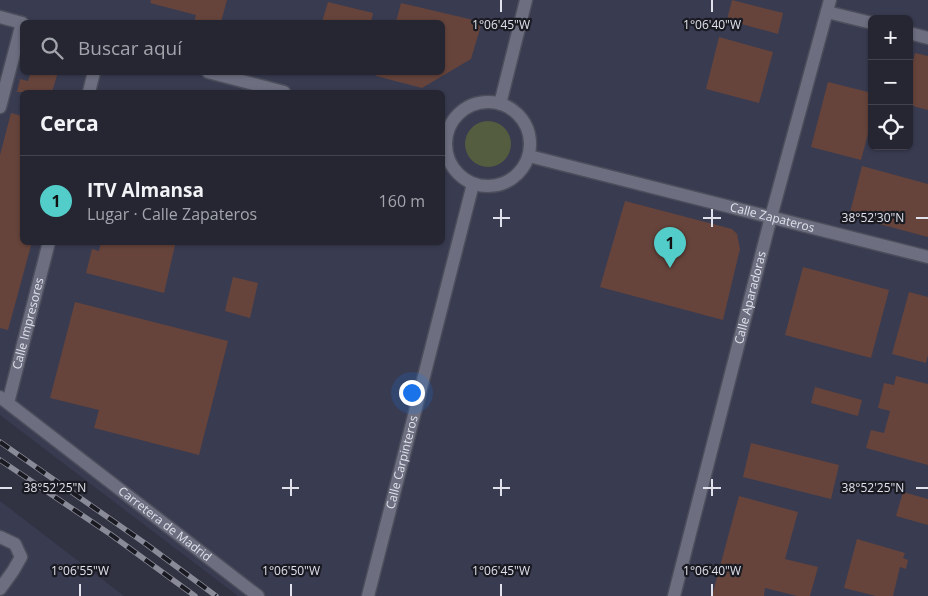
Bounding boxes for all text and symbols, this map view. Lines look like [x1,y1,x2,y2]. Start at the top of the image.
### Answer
map controls [868,15,913,150]
button: + [868,15,913,60]
text: 1°06'45"W [472,16,530,33]
text: 1°06'40"W [683,16,741,33]
search box [20,20,445,75]
icon: search [38,34,66,62]
text: Buscar aquí [78,35,182,61]
button: − [868,60,913,105]
button: locate [868,105,913,150]
text: Cerca [40,109,99,137]
text: ITV Almansa [87,177,204,203]
text: 1 [51,190,61,212]
text: 160 m [379,190,425,212]
street label: Calle Zapateros [728,198,817,236]
text: Lugar · Calle Zapateros [87,203,257,225]
text: 38°52'30"N [842,209,904,226]
pin: 1 [654,227,686,268]
street label: Calle Aparadoras [730,249,770,346]
street label: Calle Impresores [8,276,48,371]
your location [399,380,425,406]
street label: Calle Carpinteros [382,413,422,511]
text: 38°52'25"N [24,479,86,496]
text: 38°52'25"N [842,479,904,496]
street label: Carretera de Madrid [115,482,215,565]
text: 1°06'55"W [51,562,109,579]
text: 1°06'50"W [262,562,320,579]
text: 1°06'45"W [472,562,530,579]
text: 1°06'40"W [683,562,741,579]

